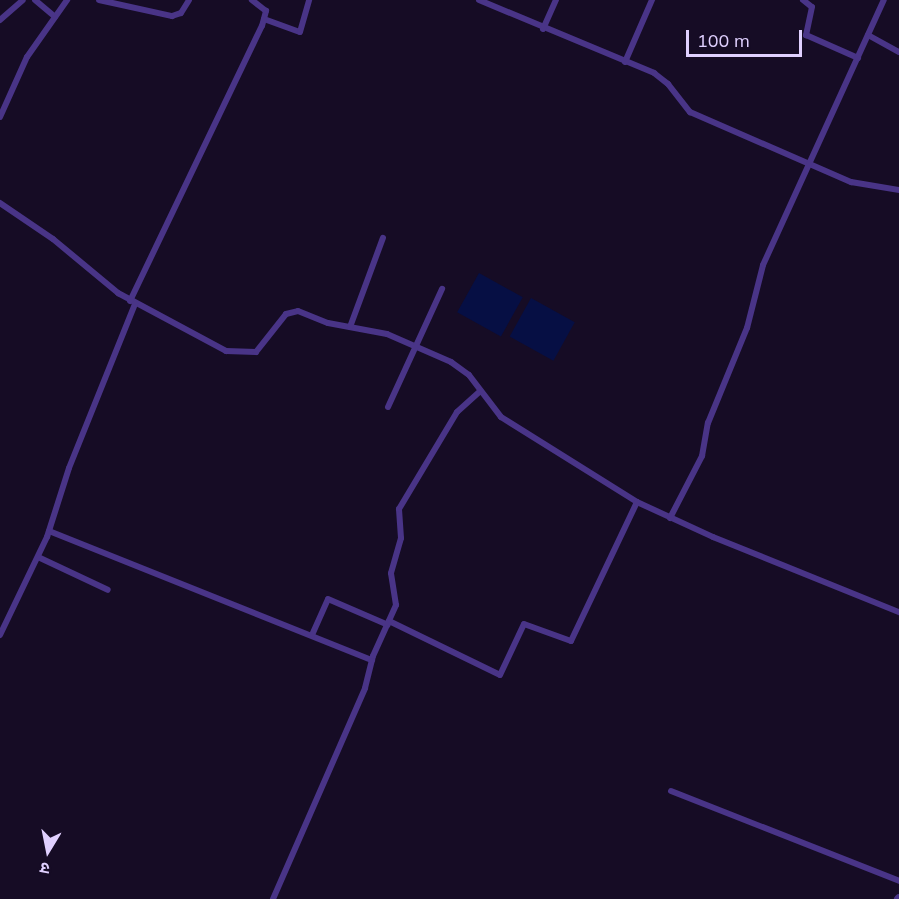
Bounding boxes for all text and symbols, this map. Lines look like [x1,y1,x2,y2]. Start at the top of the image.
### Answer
scale bar [689,18,804,56]
text: 100 m [697,29,750,52]
north arrow [18,821,78,881]
text: उ [39,858,51,879]

